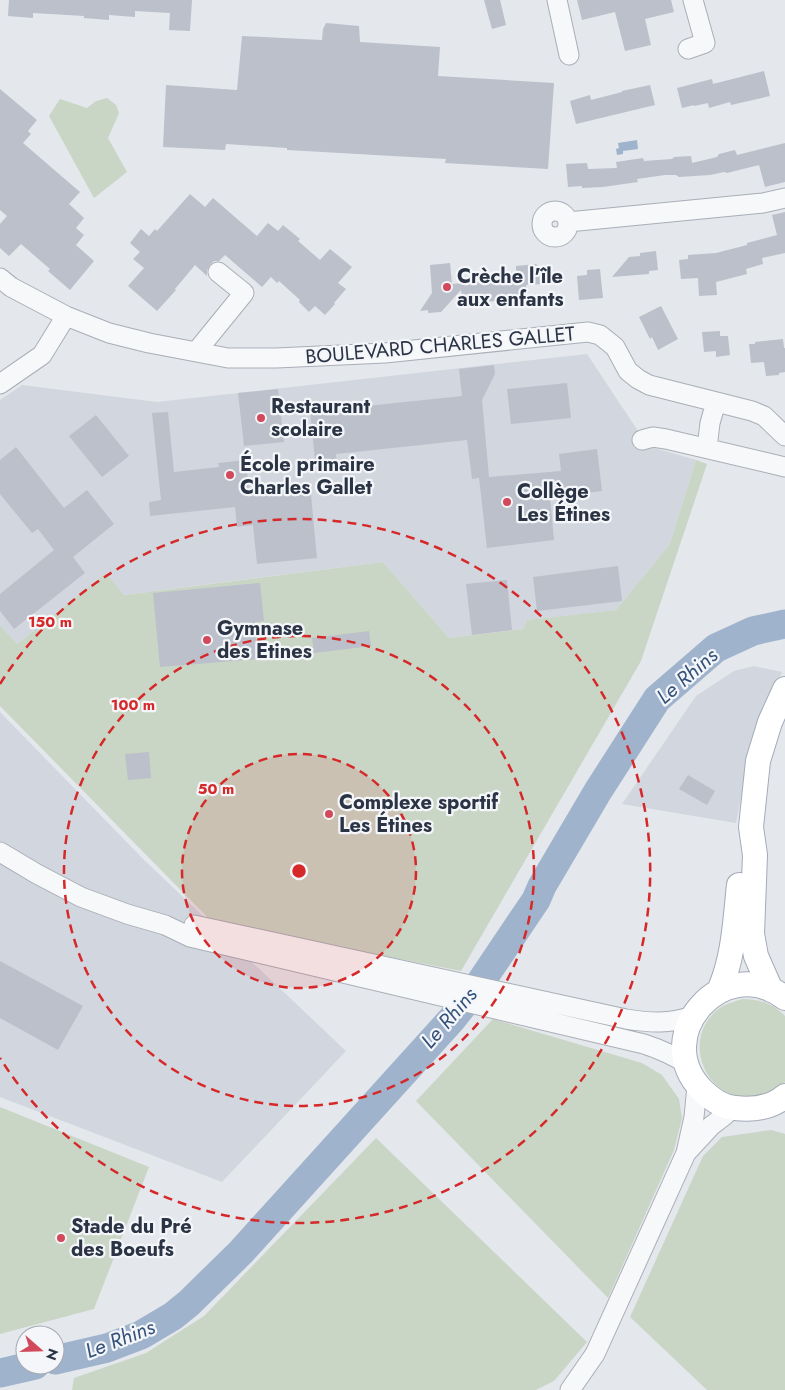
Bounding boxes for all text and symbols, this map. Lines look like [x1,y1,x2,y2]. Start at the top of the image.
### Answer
place label: Crèche l'île aux enfants [457,262,564,314]
marker: Crèche l'île aux enfants [441,281,453,293]
street label: BOULEVARD CHARLES GALLET [304,319,577,372]
place label: Restaurant scolaire [271,392,371,444]
marker: Restaurant scolaire [255,412,267,424]
place label: École primaire Charles Gallet [240,449,375,502]
marker: École primaire Charles Gallet [224,469,236,481]
place label: Collège Les Étines [517,477,610,529]
marker: Collège Les Étines [501,496,513,508]
text: 150 m [28,611,72,633]
place label: Gymnase des Etines [217,614,312,666]
marker: Gymnase des Etines [201,634,213,646]
water label: Le Rhins [650,640,725,711]
text: 100 m [111,694,155,716]
text: 50 m [198,778,234,800]
place label: Complexe sportif Les Étines [339,788,499,840]
marker: Complexe sportif Les Étines [323,808,335,820]
centre of rings [290,862,308,880]
water label: Le Rhins [414,980,485,1055]
place label: Stade du Pré des Boeufs [71,1212,192,1264]
marker: Stade du Pré des Boeufs [55,1232,67,1244]
water label: Le Rhins [81,1312,160,1366]
north arrow [15,1325,65,1375]
text: N [41,1346,64,1363]

